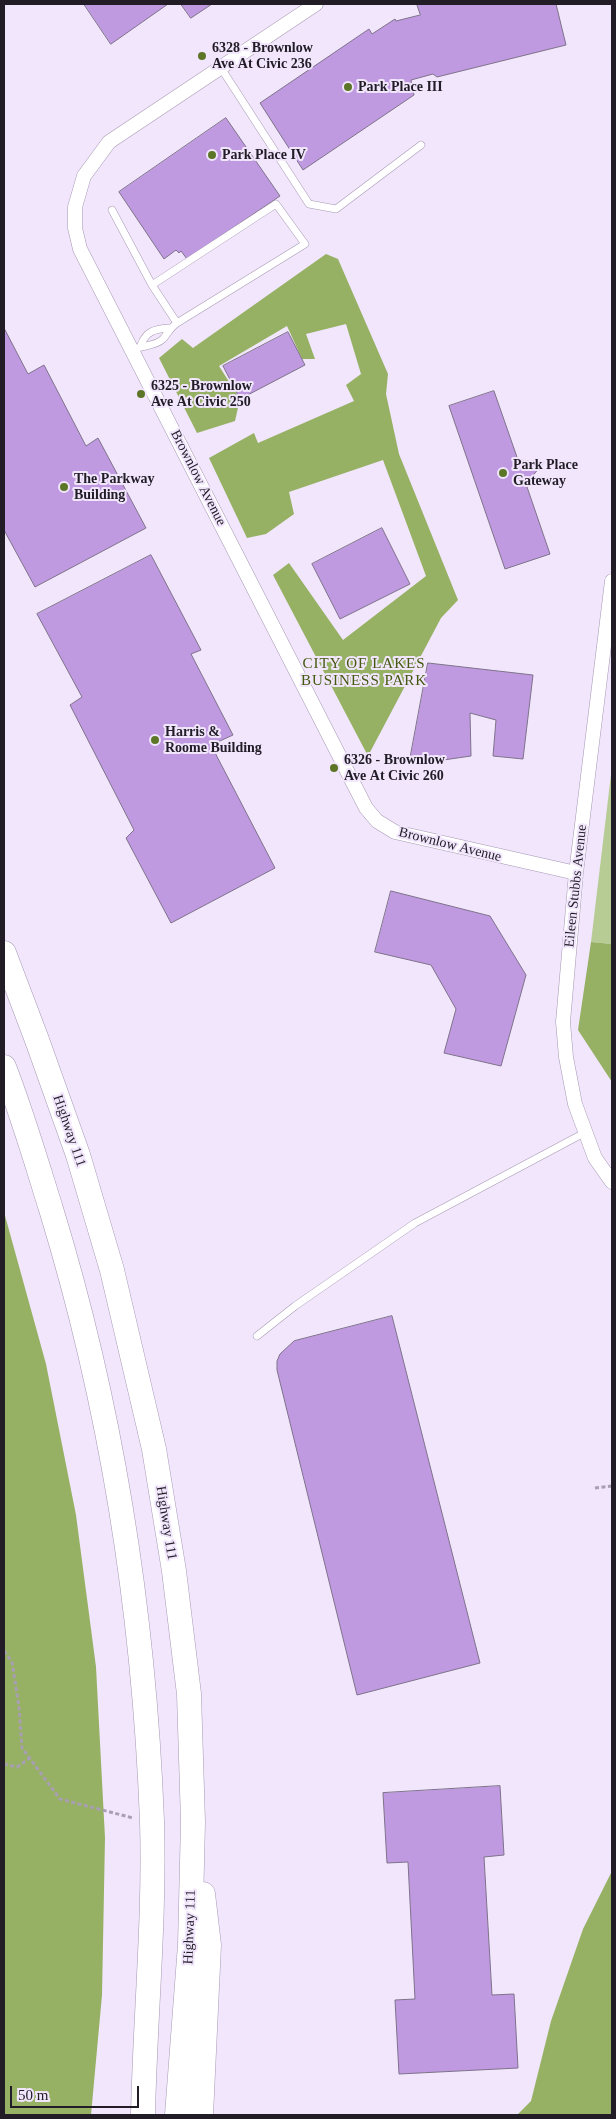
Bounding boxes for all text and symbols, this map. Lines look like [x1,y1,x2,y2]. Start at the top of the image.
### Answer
place label: 6328 - Brownlow Ave At Civic 236 [212,40,313,72]
marker: 6328 - Brownlow Ave At Civic 236 [196,50,208,62]
place label: Park Place III [358,79,443,95]
marker: Park Place III [342,81,354,93]
place label: Park Place IV [222,147,306,163]
marker: Park Place IV [206,149,218,161]
place label: 6325 - Brownlow Ave At Civic 250 [151,378,252,411]
marker: 6325 - Brownlow Ave At Civic 250 [135,388,147,400]
street label: Brownlow Avenue [167,427,229,529]
place label: Park Place Gateway [513,457,578,490]
marker: Park Place Gateway [497,467,509,479]
place label: The Parkway Building [74,471,154,504]
marker: The Parkway Building [58,481,70,493]
district label: CITY OF LAKES BUSINESS PARK [299,655,429,690]
place label: Harris & Roome Building [165,724,262,756]
marker: Harris & Roome Building [149,734,161,746]
place label: 6326 - Brownlow Ave At Civic 260 [344,752,445,784]
marker: 6326 - Brownlow Ave At Civic 260 [328,762,340,774]
street label: Brownlow Avenue [397,824,503,866]
street label: Eileen Stubbs Avenue [561,824,591,948]
street label: Highway 111 [49,1093,89,1169]
street label: Highway 111 [152,1485,180,1561]
street label: Highway 111 [180,1889,200,1965]
scale bar [12,2076,141,2108]
text: 50 m [18,2087,48,2103]

